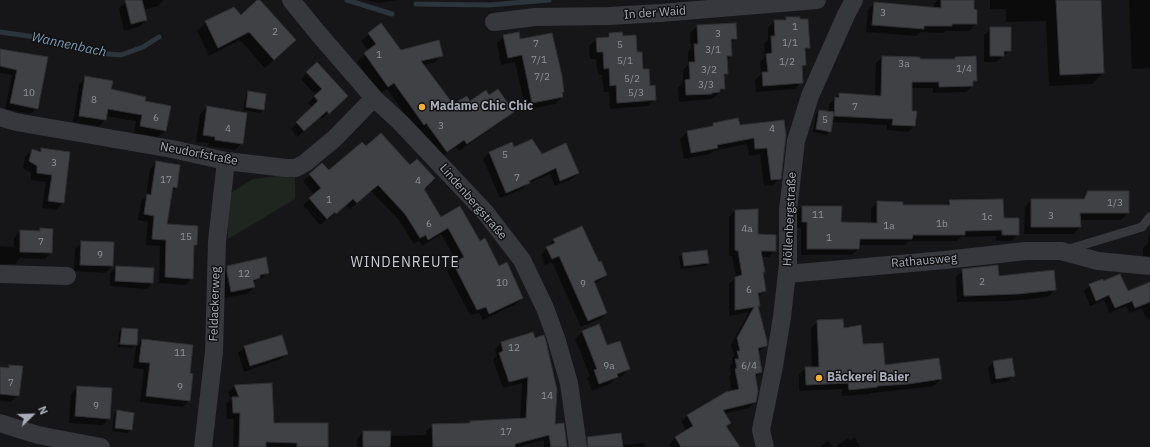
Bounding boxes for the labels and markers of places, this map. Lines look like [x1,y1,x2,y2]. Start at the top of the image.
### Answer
place label: Madame Chic Chic [430,100,533,114]
marker: Madame Chic Chic [417,102,427,112]
place label: Bäckerei Baier [827,371,909,385]
marker: Bäckerei Baier [814,373,824,383]

